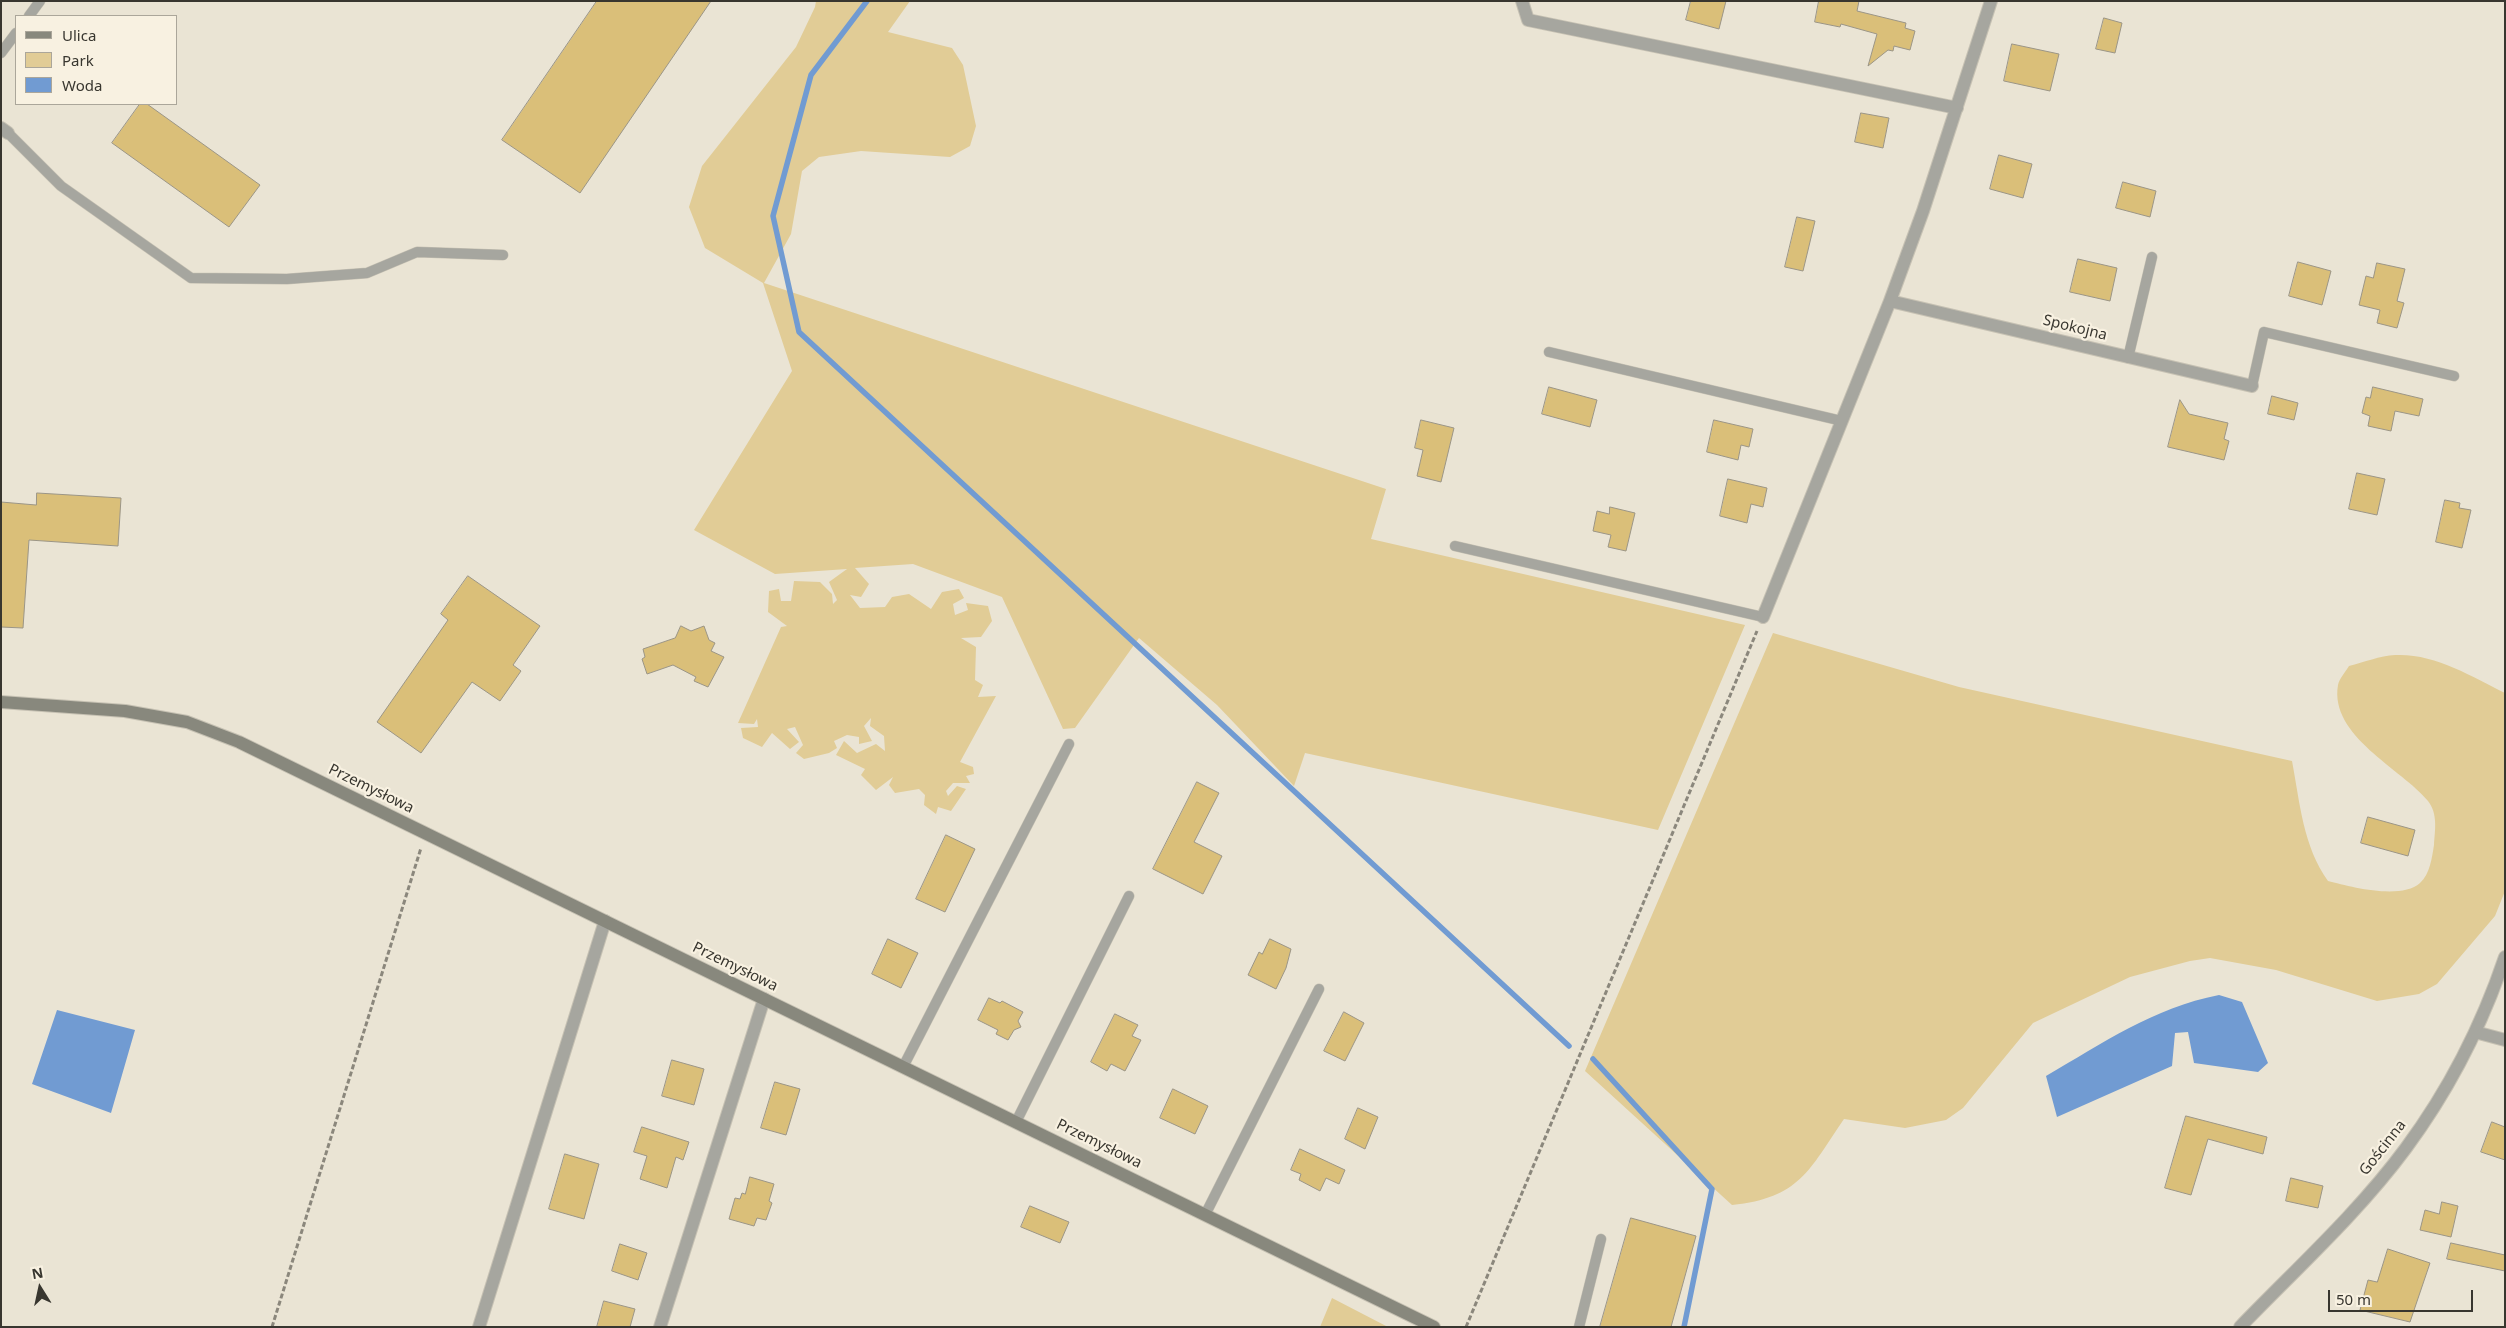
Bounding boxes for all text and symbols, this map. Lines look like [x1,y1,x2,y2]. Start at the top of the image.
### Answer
legend [15,15,178,105]
text: Ulica [62,25,96,45]
text: Park [62,50,94,70]
text: Woda [62,75,102,95]
street label: Spokojna [2041,311,2109,345]
street label: Przemysłowa [325,761,417,817]
street label: Przemysłowa [689,939,781,995]
street label: Przemysłowa [1053,1116,1145,1172]
street label: Gościnna [2356,1117,2410,1179]
text: N [30,1262,45,1283]
north arrow [15,1263,65,1313]
scale bar [2331,1280,2476,1312]
text: 50 m [2336,1289,2371,1309]

